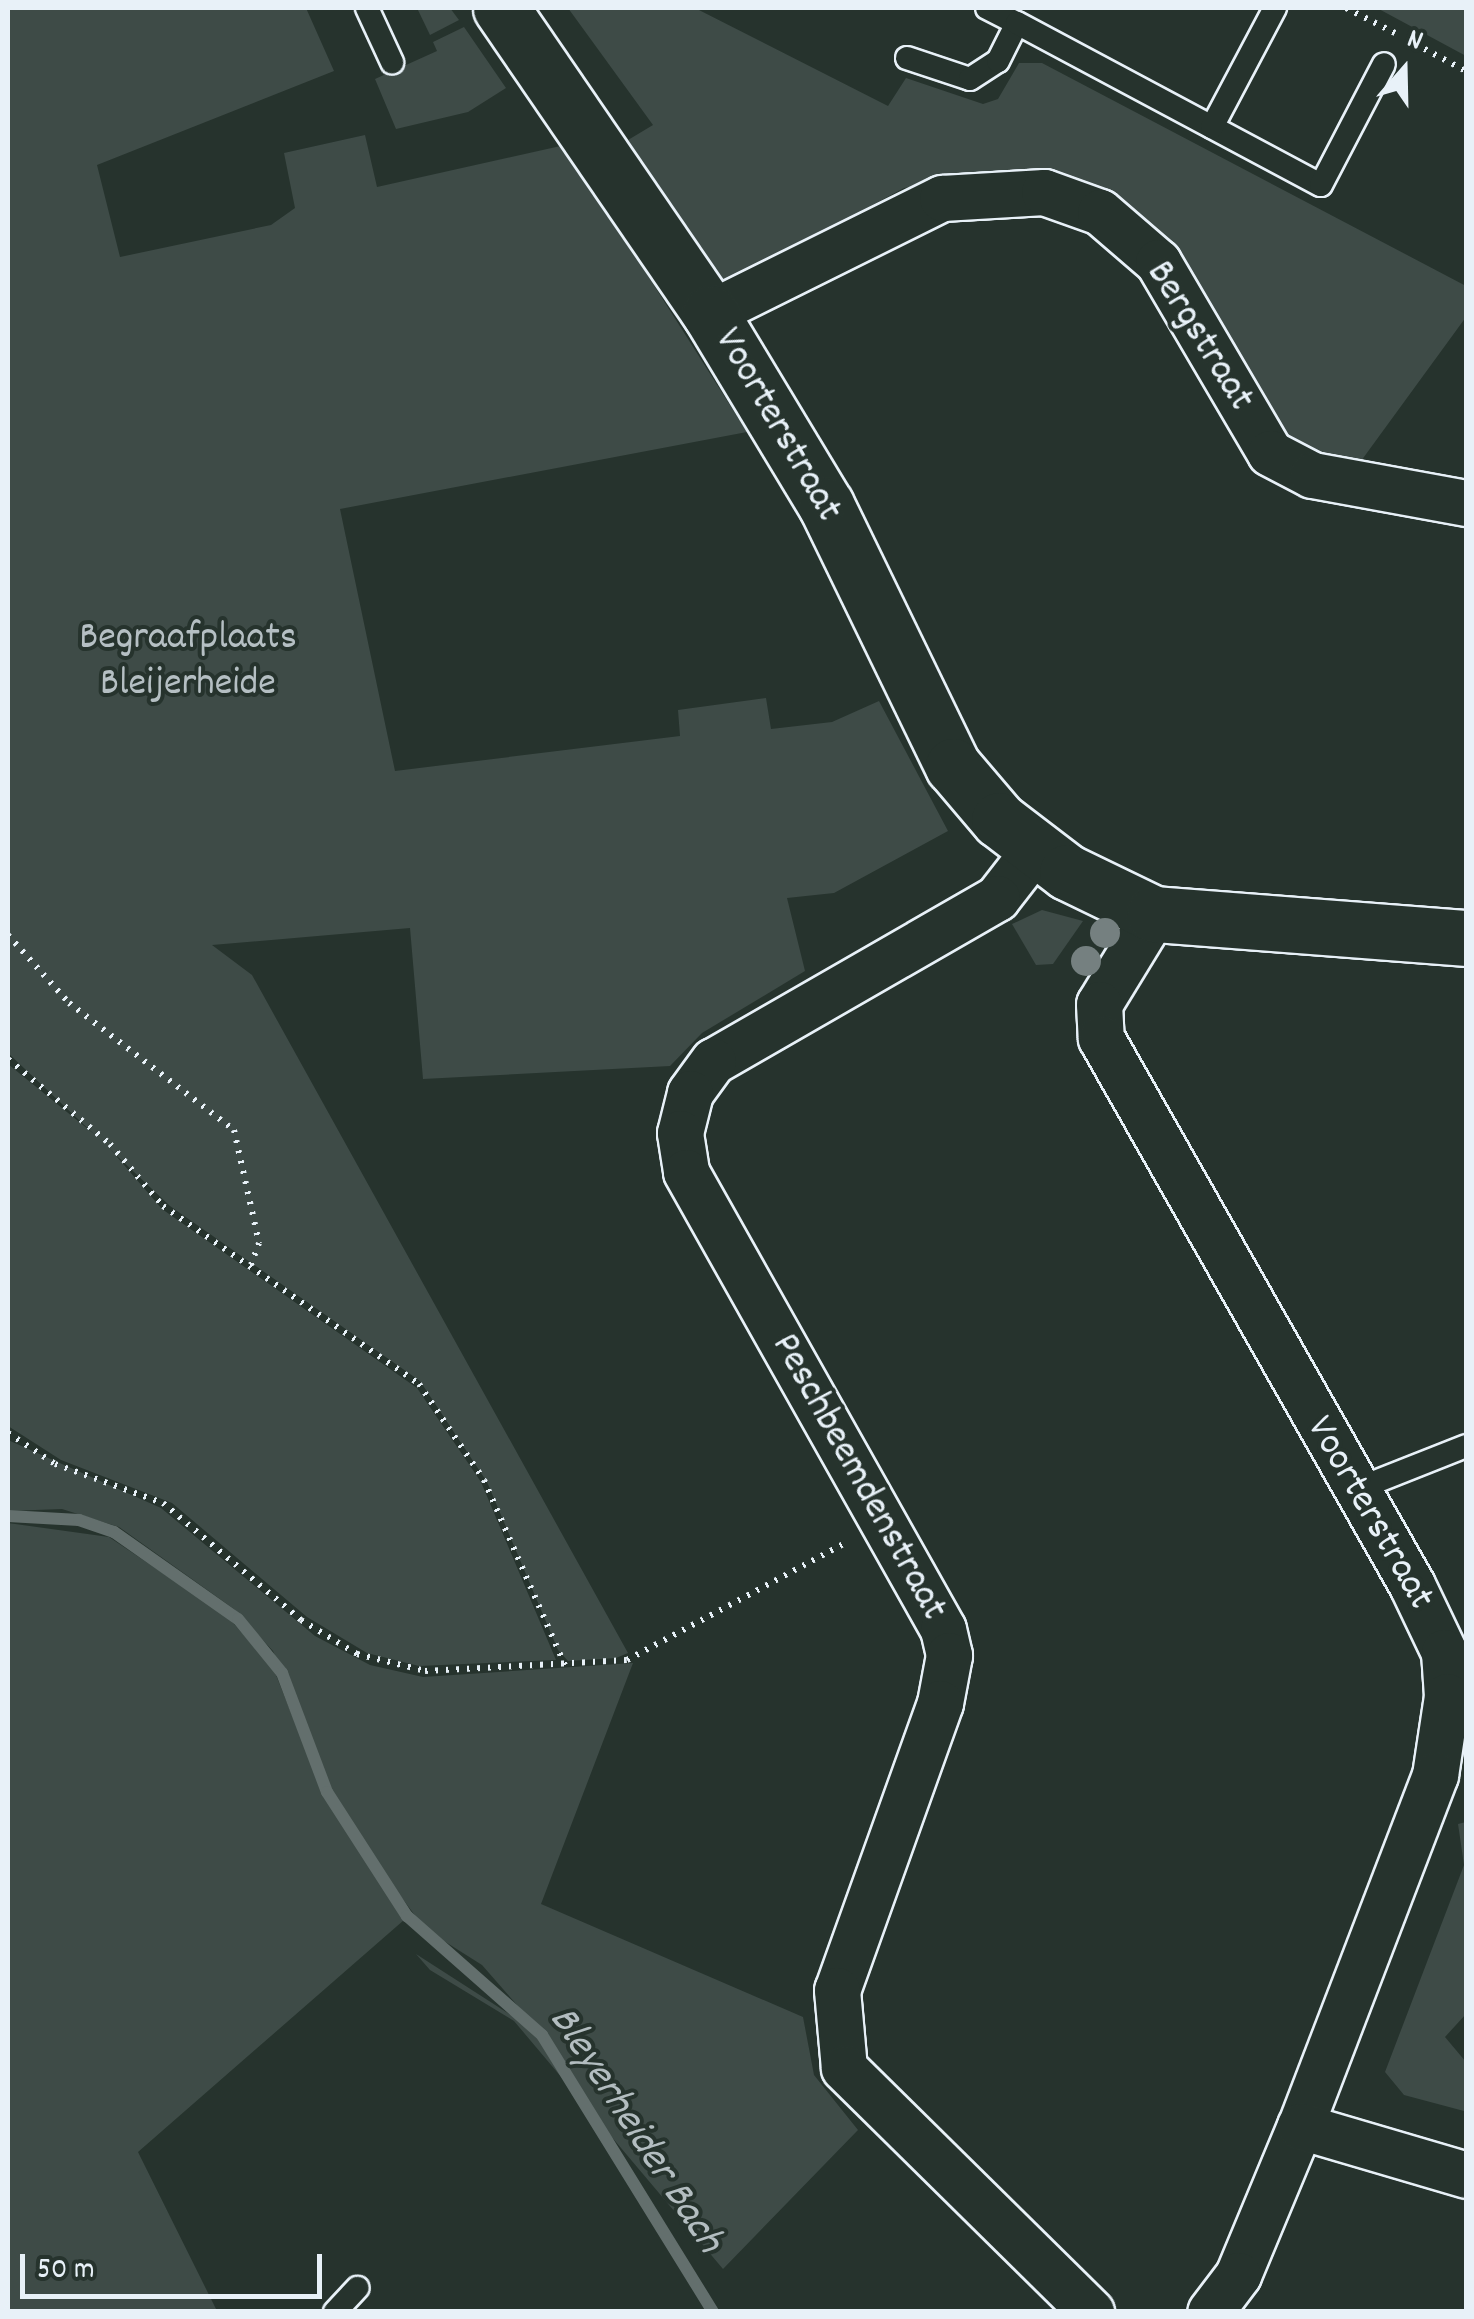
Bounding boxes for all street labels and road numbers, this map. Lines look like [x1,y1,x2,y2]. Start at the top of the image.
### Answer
street label: Bergstraat [1133,253,1263,421]
street label: Voorterstraat [701,321,851,531]
street label: Peschbeemdenstraat [758,1326,956,1630]
street label: Voorterstraat [1293,1409,1443,1619]

